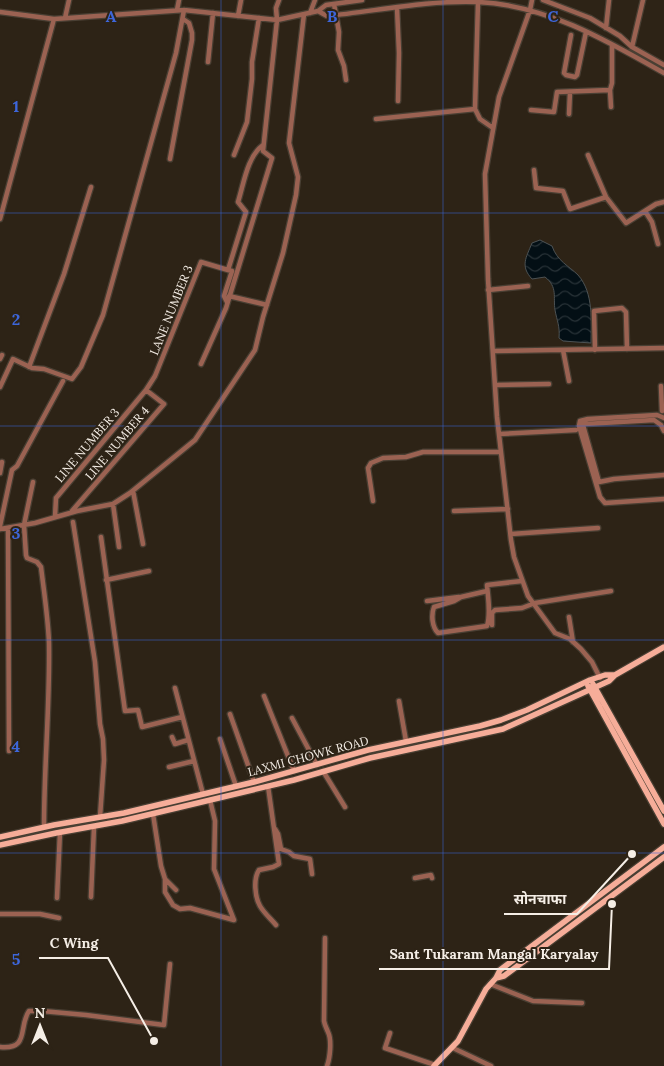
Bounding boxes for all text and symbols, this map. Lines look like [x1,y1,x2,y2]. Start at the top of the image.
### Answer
text: A [106,6,117,26]
text: B [327,6,338,26]
text: C [547,6,559,26]
text: 1 [13,96,19,116]
street label: LANE NUMBER 3 [146,262,196,357]
text: 2 [12,309,20,329]
street label: LINE NUMBER 4 [82,403,153,483]
street label: LINE NUMBER 3 [52,405,123,485]
text: 3 [12,523,21,543]
street label: LAXMI CHOWK ROAD [246,733,370,779]
text: 4 [12,736,21,756]
callout: सोनचाफा [504,885,577,914]
text: सोनचाफा [514,890,567,908]
callout: C Wing [39,929,108,958]
text: C Wing [50,934,99,952]
callout: Sant Tukaram Mangal Karyalay [379,940,609,969]
text: Sant Tukaram Mangal Karyalay [389,945,599,963]
text: 5 [12,949,21,969]
north arrow [15,1001,65,1051]
text: N [35,1004,46,1022]

